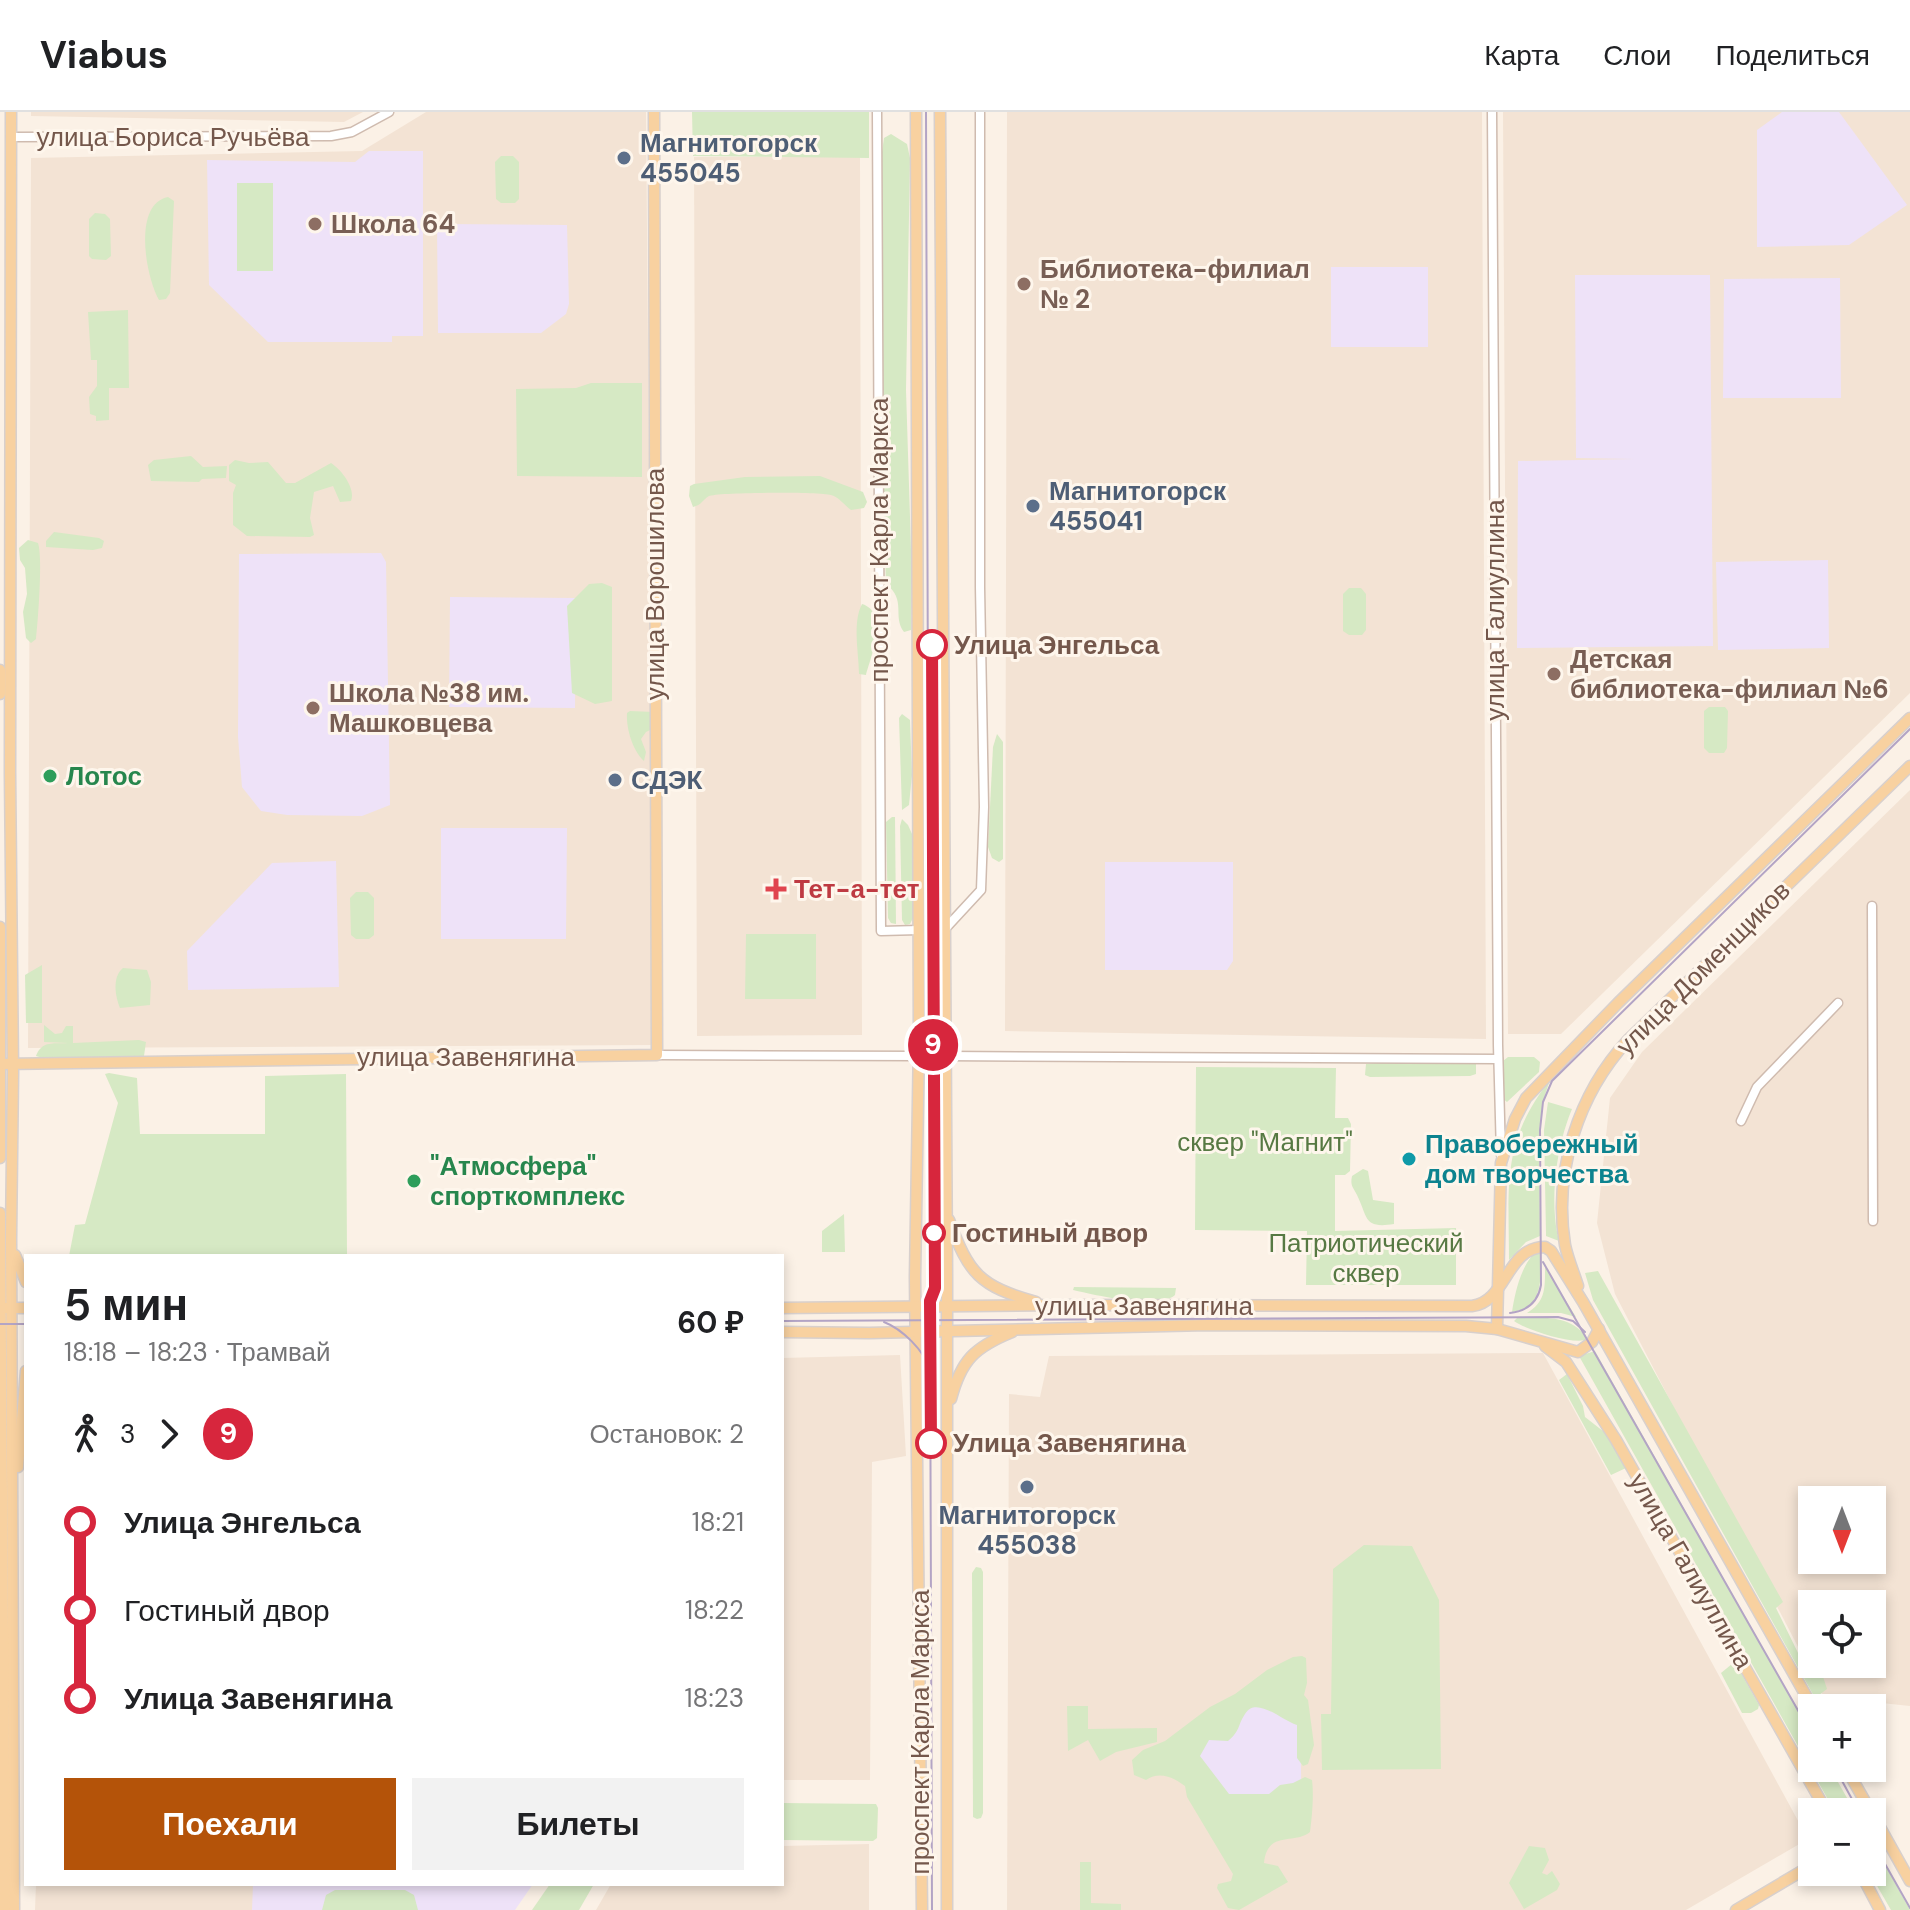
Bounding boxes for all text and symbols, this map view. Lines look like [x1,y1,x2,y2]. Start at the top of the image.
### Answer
text: Viabus [40,30,168,80]
text: Карта [1484,37,1559,74]
text: Слои [1603,37,1671,74]
text: Поделиться [1715,37,1870,74]
street label: улица Бориса Ручьёва [36,120,310,154]
place label: Магнитогорск 455045 [640,126,818,190]
marker: Магнитогорск 455045 [615,149,633,167]
place label: Школа 64 [331,207,456,241]
marker: Школа 64 [306,215,324,233]
place label: Библиотека-филиал № 2 [1040,252,1310,316]
marker: Библиотека-филиал № 2 [1015,275,1033,293]
street label: проспект Карла Маркса [862,397,896,682]
street label: улица Ворошилова [638,467,672,700]
place label: Магнитогорск 455041 [1049,474,1227,538]
marker: Магнитогорск 455041 [1024,497,1042,515]
street label: улица Галиуллина [1478,499,1512,721]
place label: Улица Энгельса [954,628,1160,662]
marker: Улица Энгельса [917,630,947,660]
place label: Детская библиотека-филиал №6 [1570,642,1889,706]
marker: Детская библиотека-филиал №6 [1545,665,1563,683]
place label: Школа №38 им. Машковцева [329,676,529,740]
marker: Школа №38 им. Машковцева [304,699,322,717]
place label: Лотос [66,759,142,793]
place label: СДЭК [631,763,702,797]
marker: Лотос [41,767,59,785]
marker: СДЭК [606,771,624,789]
place label: Тет-а-тет [794,872,920,906]
street label: улица Доменщиков [1608,873,1798,1063]
marker: Тет-а-тет [765,878,787,900]
line badge: 9 [907,1019,959,1071]
text: 9 [924,1026,942,1063]
street label: улица Завенягина [357,1040,575,1074]
park label: сквер "Магнит" [1177,1125,1353,1159]
place label: Правобережный дом творчества [1425,1127,1638,1191]
place label: "Атмосфера" спорткомплекс [430,1149,625,1213]
marker: Правобережный дом творчества [1400,1150,1418,1168]
marker: "Атмосфера" спорткомплекс [405,1172,423,1190]
place label: Гостиный двор [952,1216,1148,1250]
marker: Гостиный двор [923,1222,945,1244]
park label: Патриотический сквер [1268,1226,1464,1290]
text: 5 мин [64,1276,188,1334]
street label: улица Завенягина [1035,1289,1253,1323]
text: 60 ₽ [677,1303,744,1342]
text: 18:18 – 18:23 · Трамвай [64,1335,331,1369]
icon: walk [64,1412,108,1456]
icon: forward [147,1412,191,1456]
text: 9 [219,1415,237,1452]
text: 3 [120,1417,135,1451]
text: Остановок: 2 [589,1417,744,1451]
place label: Улица Завенягина [953,1426,1186,1460]
marker: Улица Завенягина [916,1428,946,1458]
street label: улица Галиуллина [1621,1467,1761,1676]
marker: Магнитогорск 455038 [1018,1478,1036,1496]
north arrow [1798,1486,1886,1574]
map controls [1798,1486,1886,1886]
place label: Магнитогорск 455038 [939,1498,1116,1562]
text: Улица Энгельса [124,1503,361,1542]
text: 18:21 [692,1505,744,1539]
street label: проспект Карла Маркса [903,1589,937,1874]
button: locate [1798,1590,1886,1678]
text: Гостиный двор [124,1591,330,1630]
text: 18:22 [685,1593,744,1627]
text: Улица Завенягина [124,1679,392,1718]
text: 18:23 [684,1681,744,1715]
button: + [1798,1694,1886,1782]
button: Поехали [64,1778,396,1870]
button: Билеты [412,1778,744,1870]
button: − [1798,1798,1886,1886]

